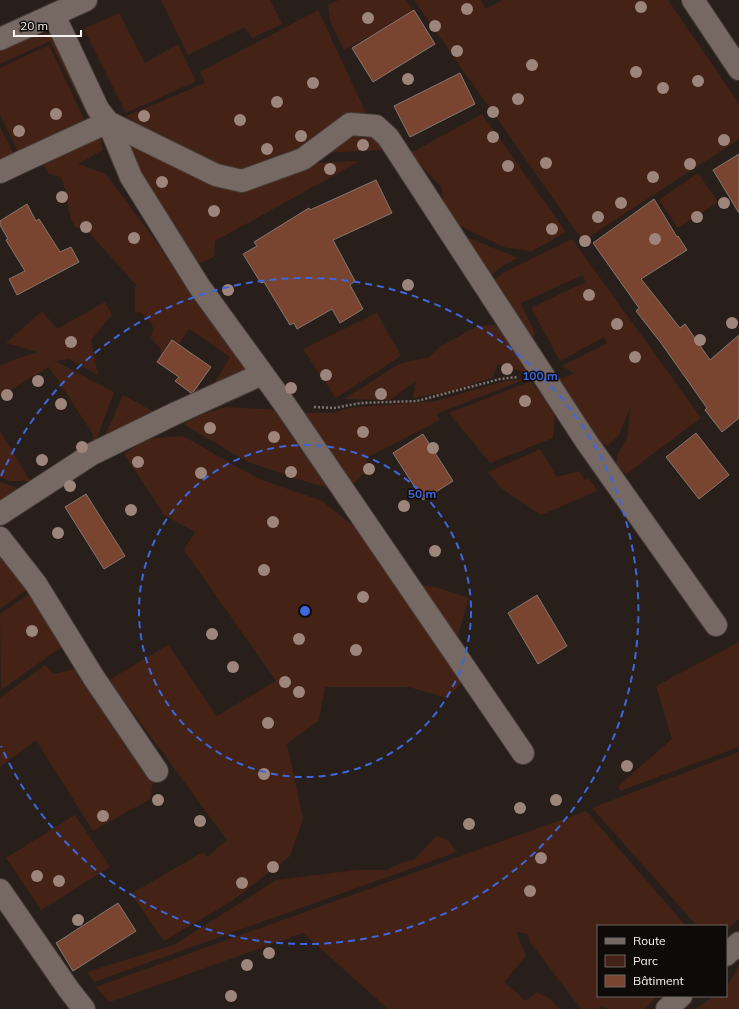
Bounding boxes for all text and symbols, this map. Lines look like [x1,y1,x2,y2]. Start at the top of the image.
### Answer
scale bar [14,12,81,38]
text: 20 m [20,18,48,33]
text: 100 m [522,368,558,383]
text: 50 m [408,486,436,501]
centre of rings [298,604,312,618]
legend [597,925,727,997]
text: Route [633,933,666,948]
text: Parc [633,953,658,968]
text: Bâtiment [633,973,684,988]

